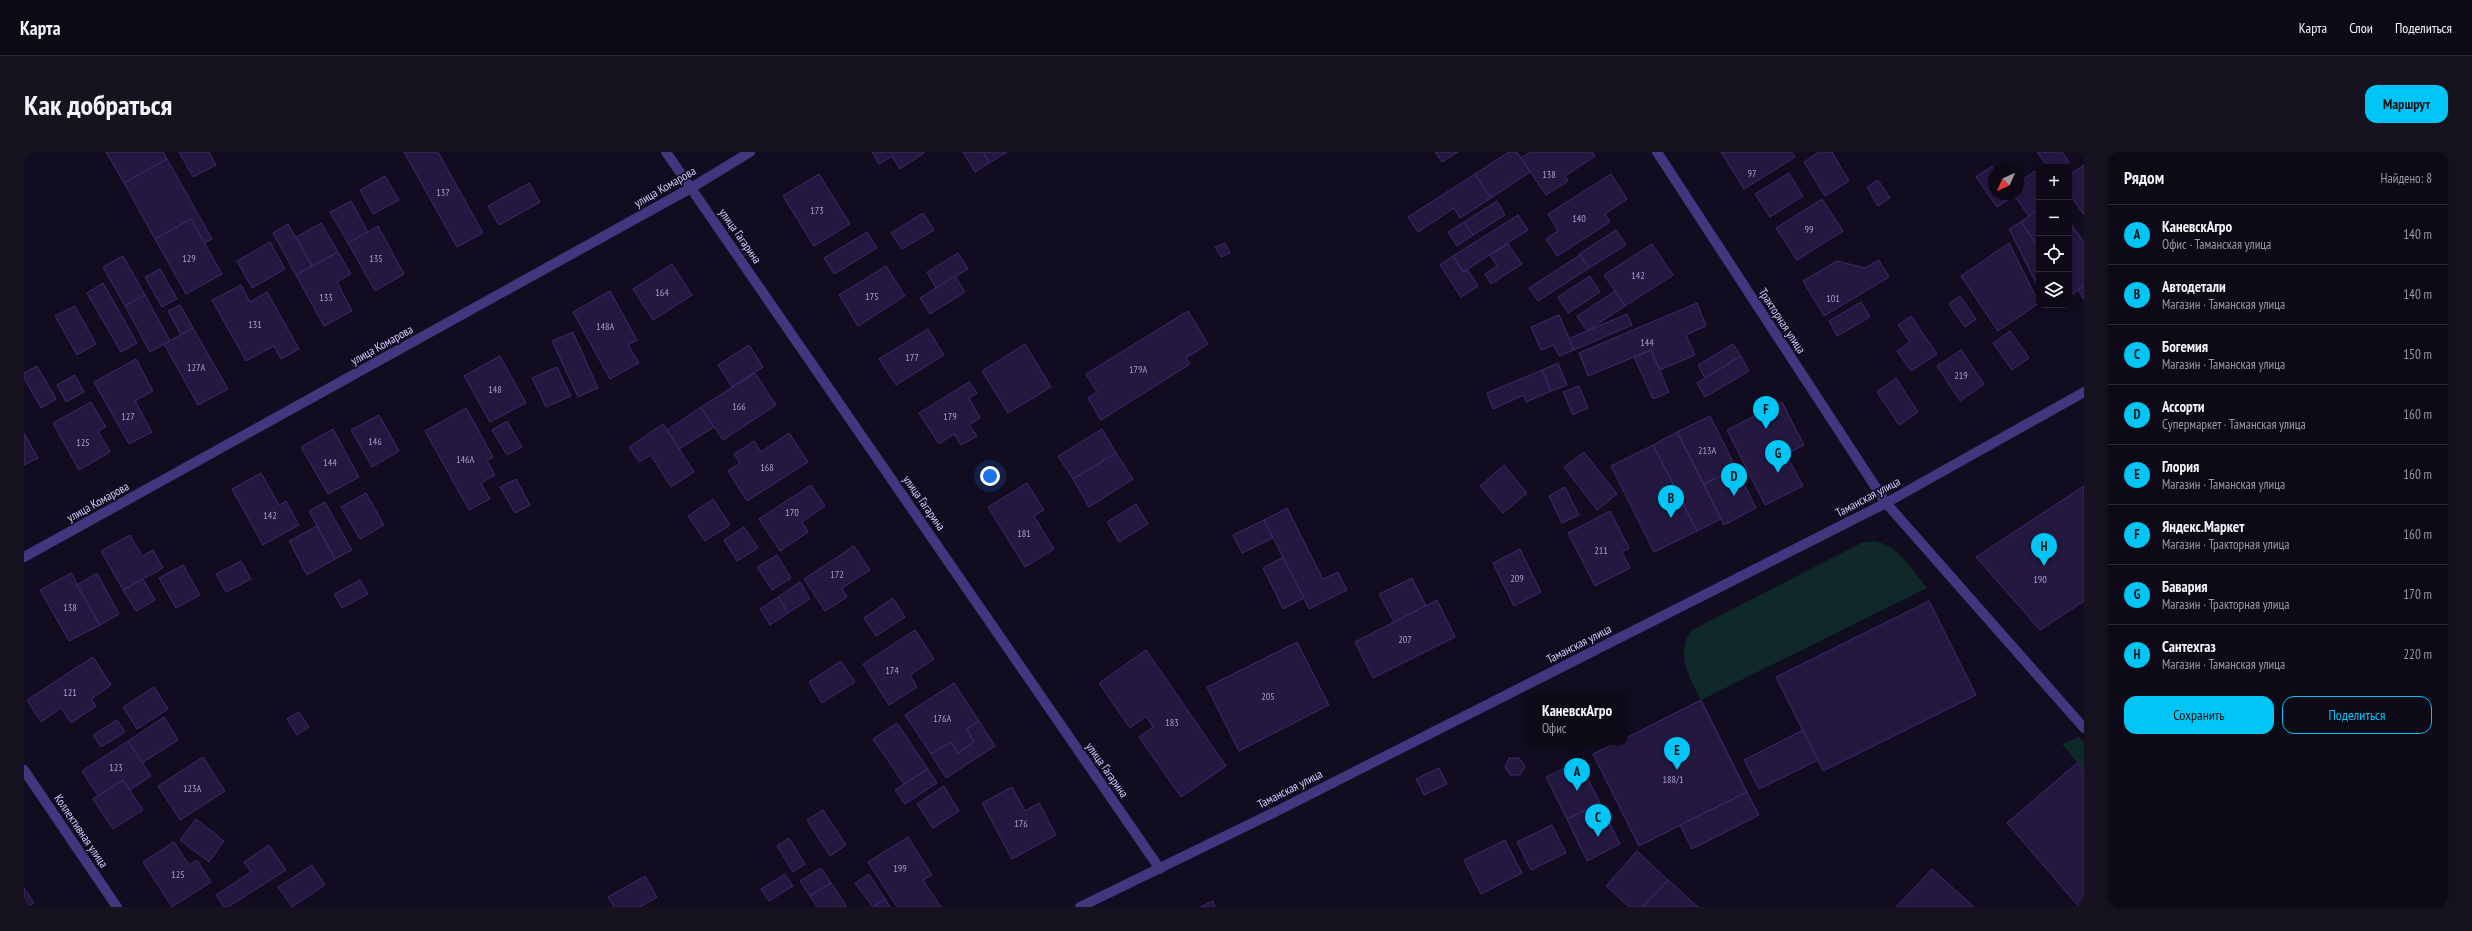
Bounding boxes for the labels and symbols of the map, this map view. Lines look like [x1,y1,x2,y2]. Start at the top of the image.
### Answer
street label: улица Комарова [631,163,698,210]
north arrow [1988,164,2024,200]
house number: 97 [1748,167,1757,180]
house number: 138 [1542,168,1556,181]
house number: 137 [436,186,450,199]
house number: 173 [810,204,824,217]
street label: улица Гагарина [716,205,765,266]
house number: 140 [1572,212,1586,225]
house number: 99 [1805,223,1814,236]
house number: 129 [182,252,196,265]
house number: 135 [369,252,383,265]
house number: 142 [1631,269,1645,282]
street label: Тракторная улица [1756,285,1809,356]
house number: 164 [655,286,669,299]
house number: 175 [865,290,879,303]
house number: 133 [319,291,333,304]
house number: 101 [1826,292,1840,305]
house number: 131 [248,318,262,331]
house number: 148А [596,320,614,333]
street label: улица Комарова [348,321,416,368]
house number: 144 [1640,336,1654,349]
house number: 177 [905,351,919,364]
house number: 127А [187,361,205,374]
house number: 179А [1129,363,1147,376]
house number: 219 [1954,369,1968,382]
house number: 148 [488,383,502,396]
pin: F [1753,396,1779,429]
house number: 166 [732,400,746,413]
house number: 127 [121,410,135,423]
house number: 179 [943,410,957,423]
house number: 146 [368,435,382,448]
house number: 125 [76,436,90,449]
pin: G [1765,440,1791,473]
house number: 213А [1698,444,1716,457]
house number: 146А [456,453,474,466]
house number: 144 [323,456,337,469]
house number: 168 [760,461,774,474]
pin: D [1721,463,1747,496]
your location [980,466,1000,486]
street label: улица Гагарина [900,472,949,533]
street label: Таманская улица [1833,473,1903,520]
street label: улица Комарова [64,478,132,525]
pin: B [1658,485,1684,518]
house number: 170 [785,506,799,519]
house number: 142 [263,509,277,522]
house number: 181 [1017,527,1031,540]
pin: H [2031,533,2057,566]
house number: 211 [1594,544,1608,557]
house number: 172 [830,568,844,581]
house number: 209 [1510,572,1524,585]
house number: 190 [2033,573,2047,586]
house number: 138 [63,601,77,614]
street label: Таманская улица [1544,621,1614,666]
house number: 207 [1398,633,1412,646]
house number: 174 [885,664,899,677]
house number: 121 [63,686,77,699]
house number: 205 [1261,690,1275,703]
house number: 176А [933,712,951,725]
house number: 183 [1165,716,1179,729]
pin: E [1664,737,1690,770]
street label: улица Гагарина [1083,739,1132,800]
pin: A [1564,758,1590,791]
house number: 123 [109,761,123,774]
street label: Таманская улица [1255,766,1325,811]
house number: 188/1 [1663,773,1683,786]
house number: 123А [183,782,201,795]
street label: Коллективная улица [51,791,112,871]
pin: C [1585,804,1611,837]
house number: 176 [1014,817,1028,830]
house number: 199 [893,862,907,875]
house number: 125 [171,868,185,881]

